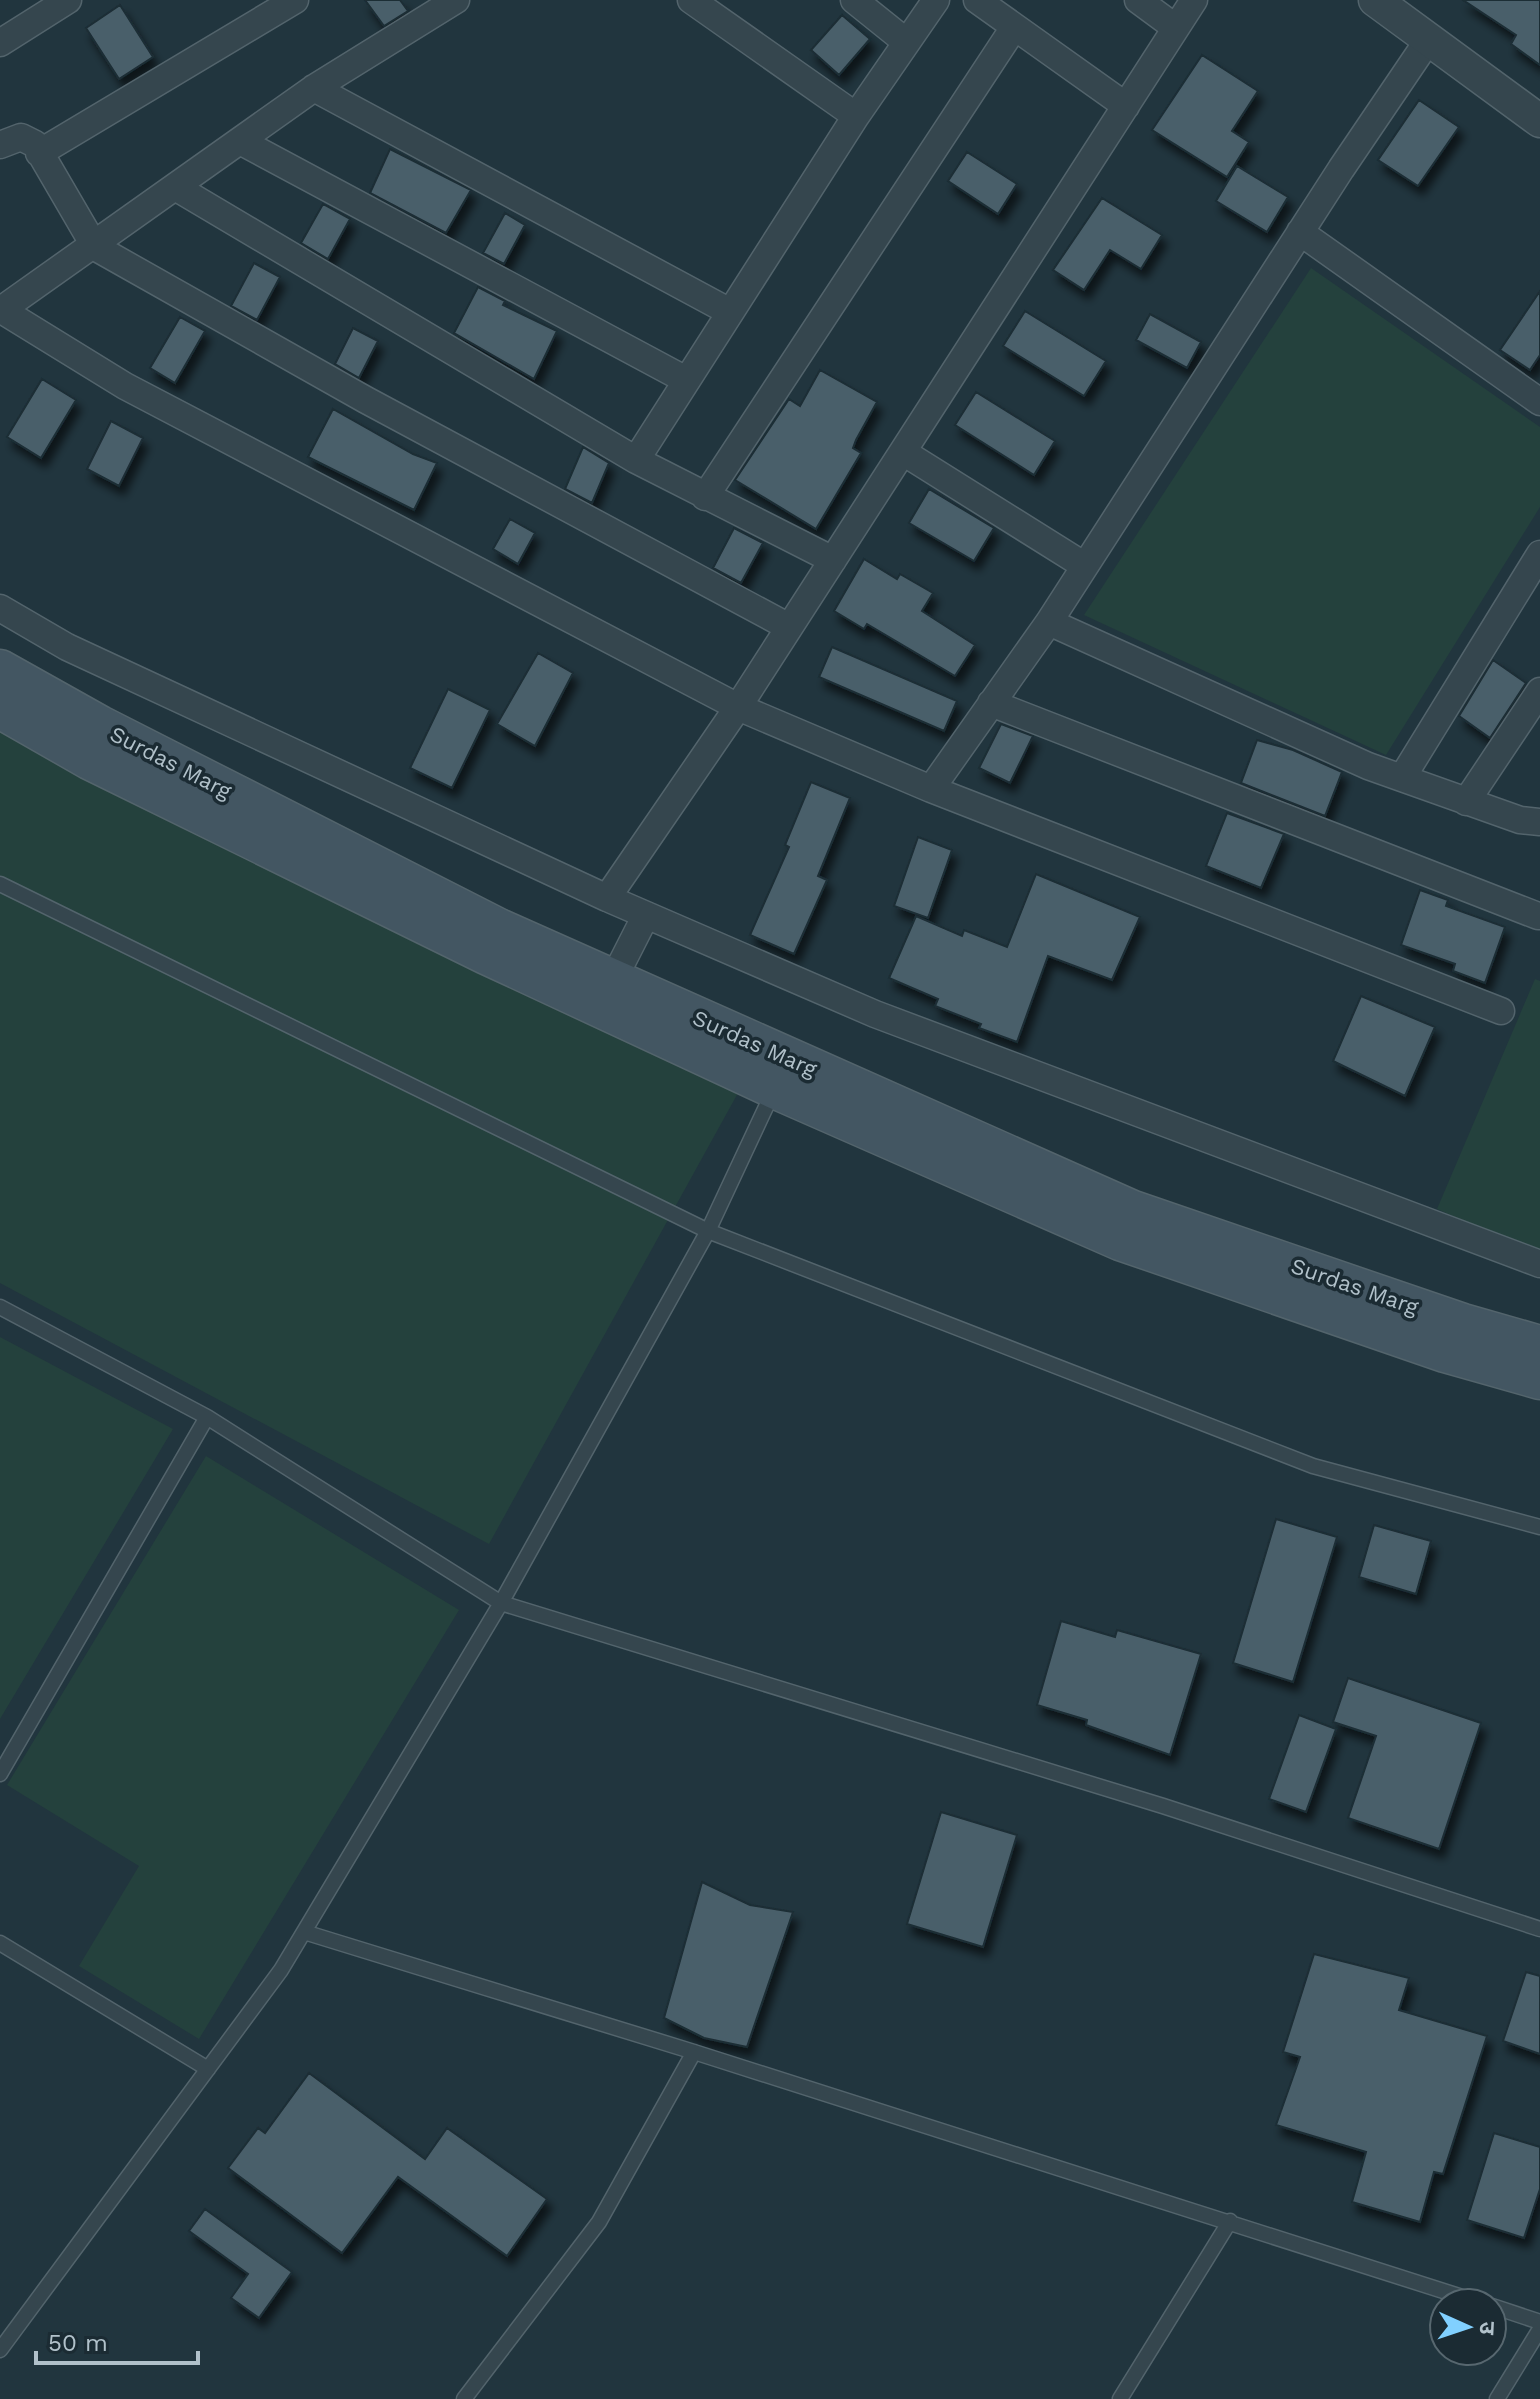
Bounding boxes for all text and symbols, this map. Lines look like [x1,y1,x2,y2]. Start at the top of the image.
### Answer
street label: Surdas Marg [106,721,236,804]
street label: Surdas Marg [689,1005,821,1082]
street label: Surdas Marg [1288,1253,1422,1320]
north arrow [1428,2287,1508,2367]
scale bar [36,2315,198,2365]
text: उ [1475,2321,1500,2336]
text: 50 m [48,2329,108,2357]

